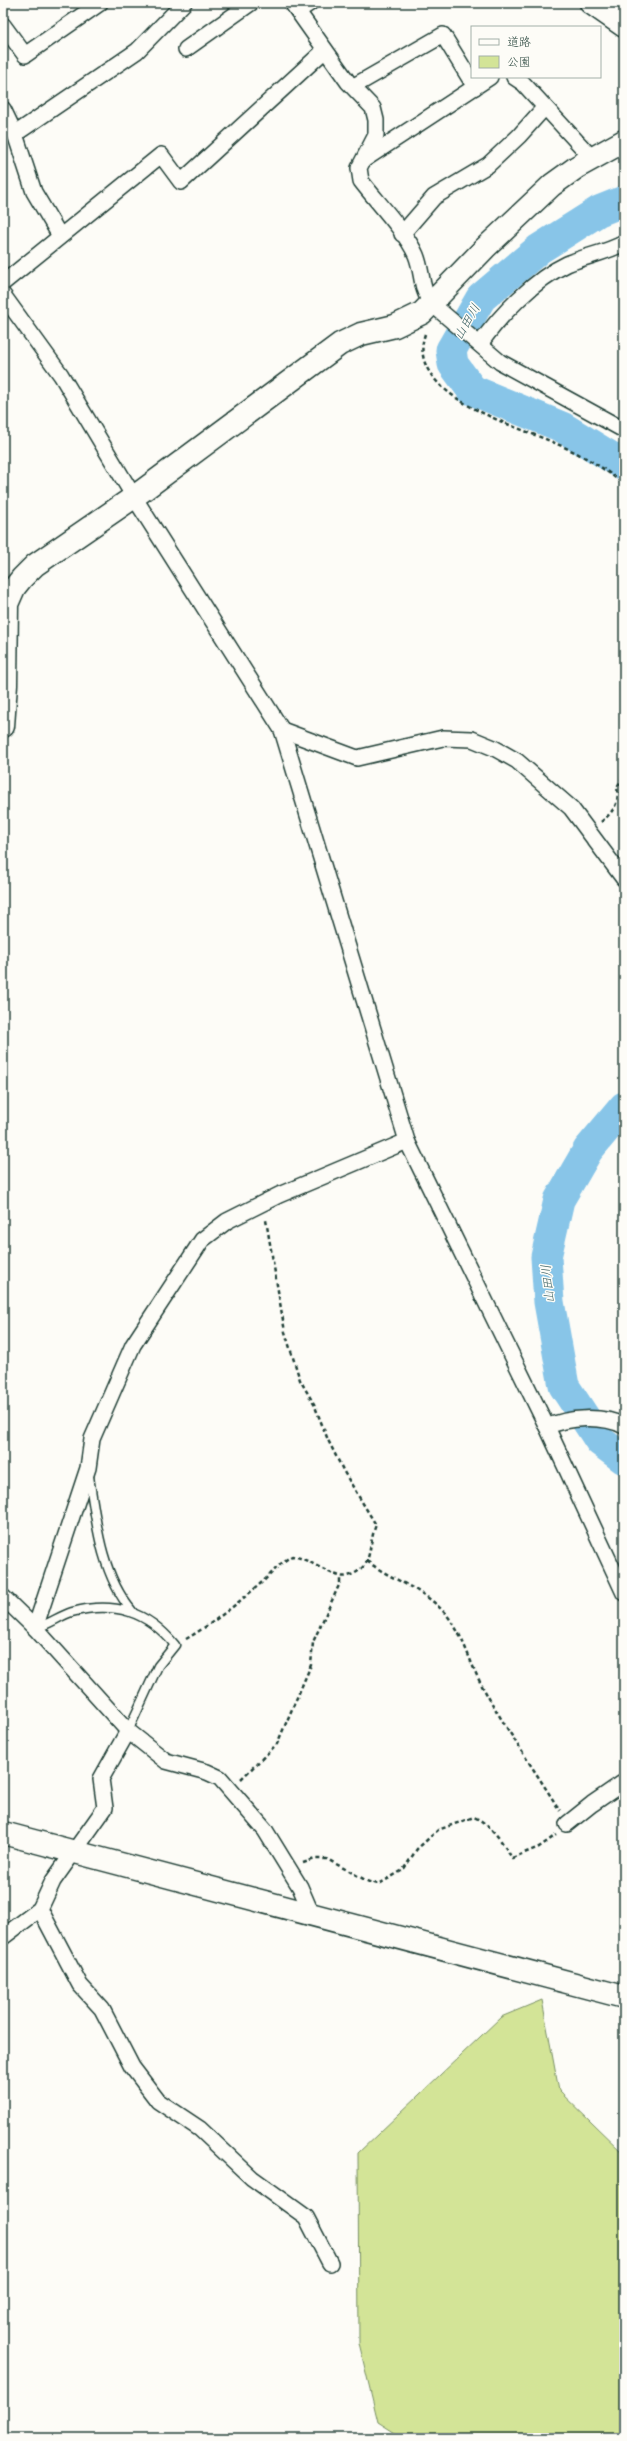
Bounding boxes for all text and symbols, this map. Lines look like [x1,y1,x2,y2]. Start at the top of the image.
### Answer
legend [471,26,601,78]
text: 道路 [507,35,531,50]
text: 公園 [507,55,531,70]
water label: 山田川 [450,301,484,343]
water label: 山田川 [538,1264,558,1304]

